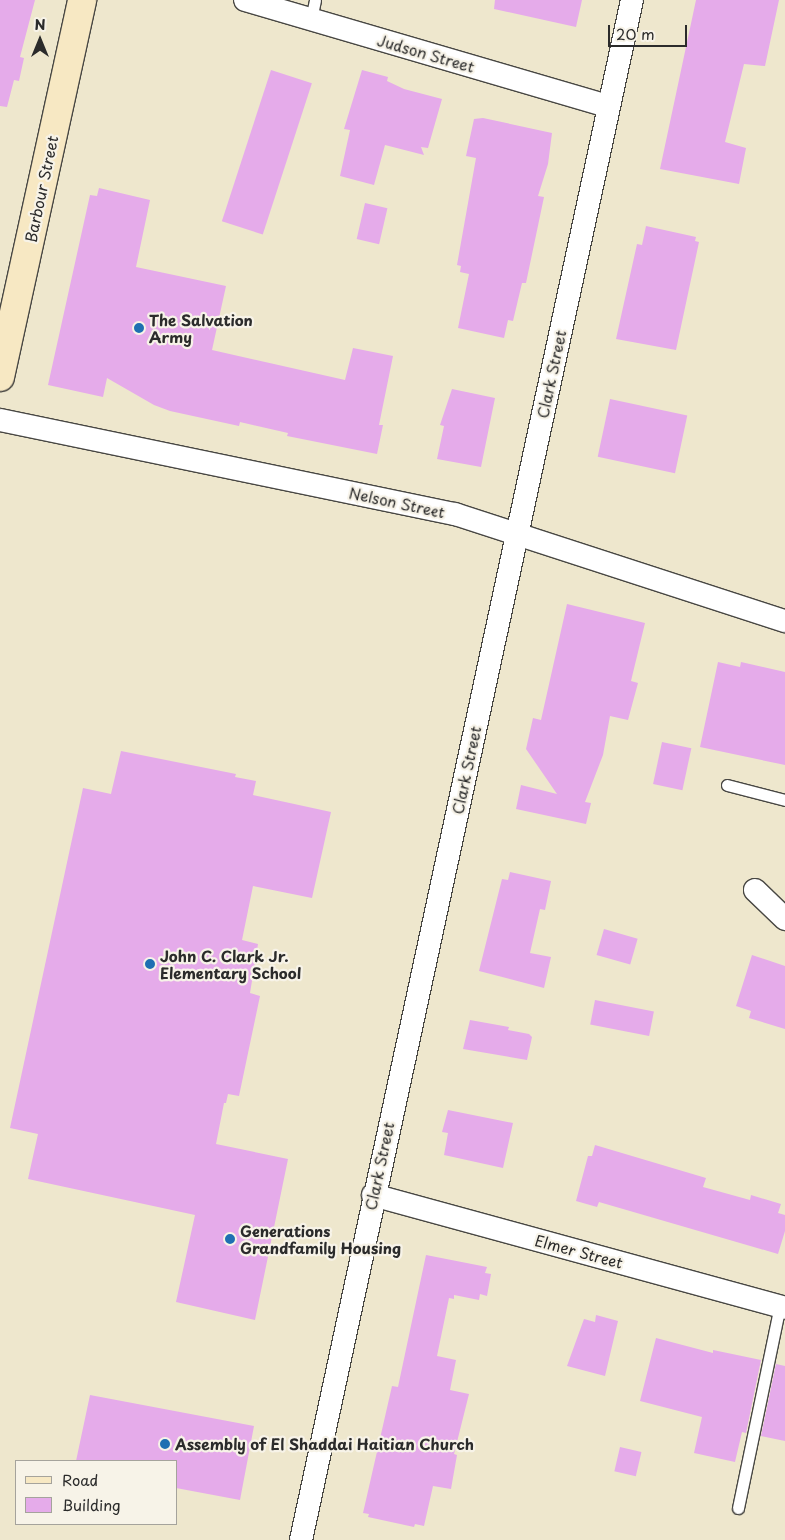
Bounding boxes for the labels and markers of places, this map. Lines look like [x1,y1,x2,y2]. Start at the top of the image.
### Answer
place label: The Salvation Army [149,310,254,345]
marker: The Salvation Army [133,322,145,334]
place label: John C. Clark Jr. Elementary School [160,946,301,981]
marker: John C. Clark Jr. Elementary School [144,958,156,970]
place label: Generations Grandfamily Housing [240,1221,402,1256]
marker: Generations Grandfamily Housing [224,1233,236,1245]
place label: Assembly of El Shaddai Haitian Church [175,1435,474,1453]
marker: Assembly of El Shaddai Haitian Church [159,1438,171,1450]

